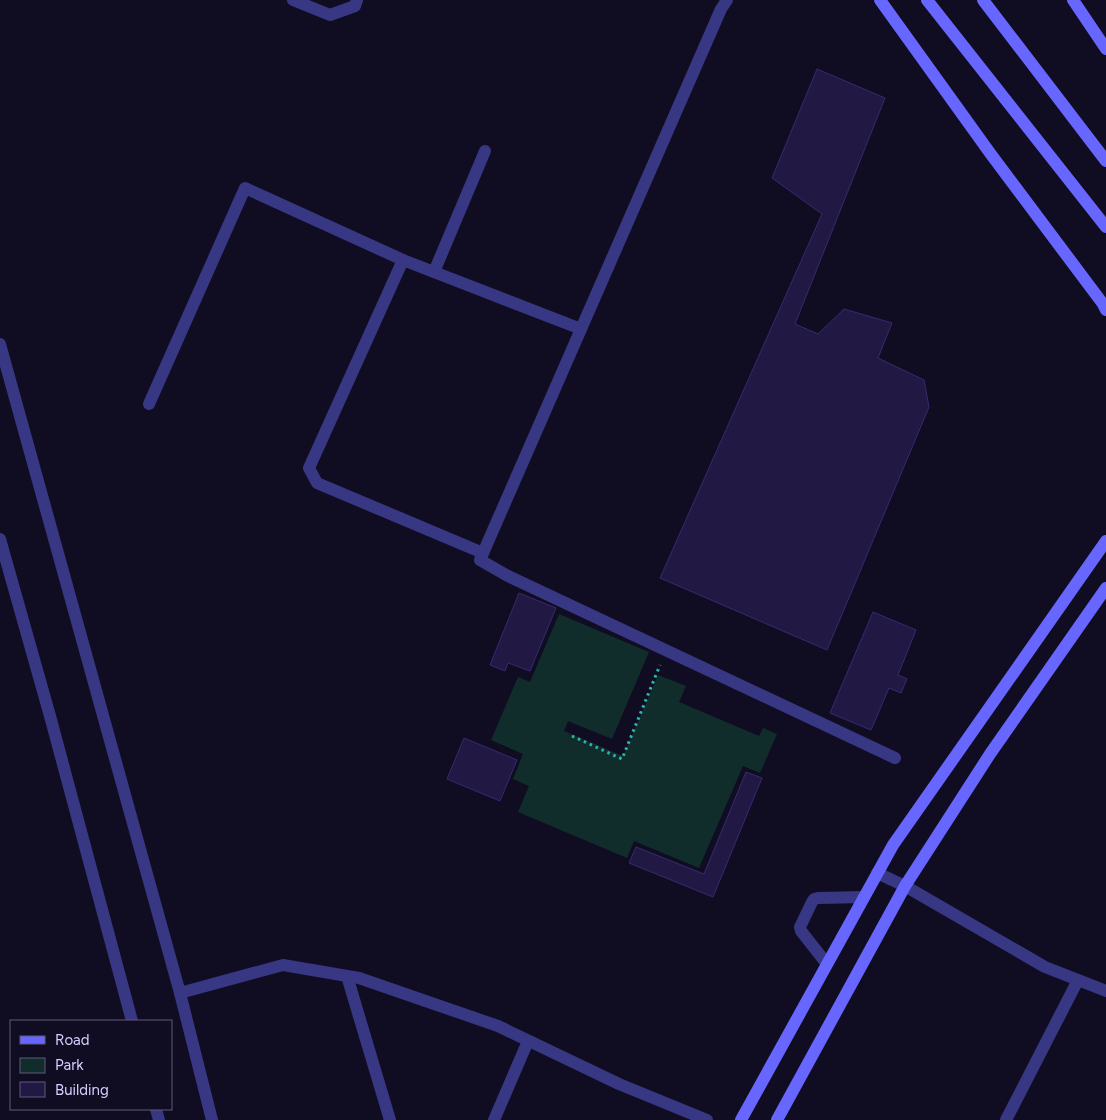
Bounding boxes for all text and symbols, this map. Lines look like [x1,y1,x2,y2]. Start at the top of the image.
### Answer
legend [10,1020,172,1110]
text: Road [55,1031,90,1049]
text: Park [55,1056,84,1074]
text: Building [55,1081,109,1099]

